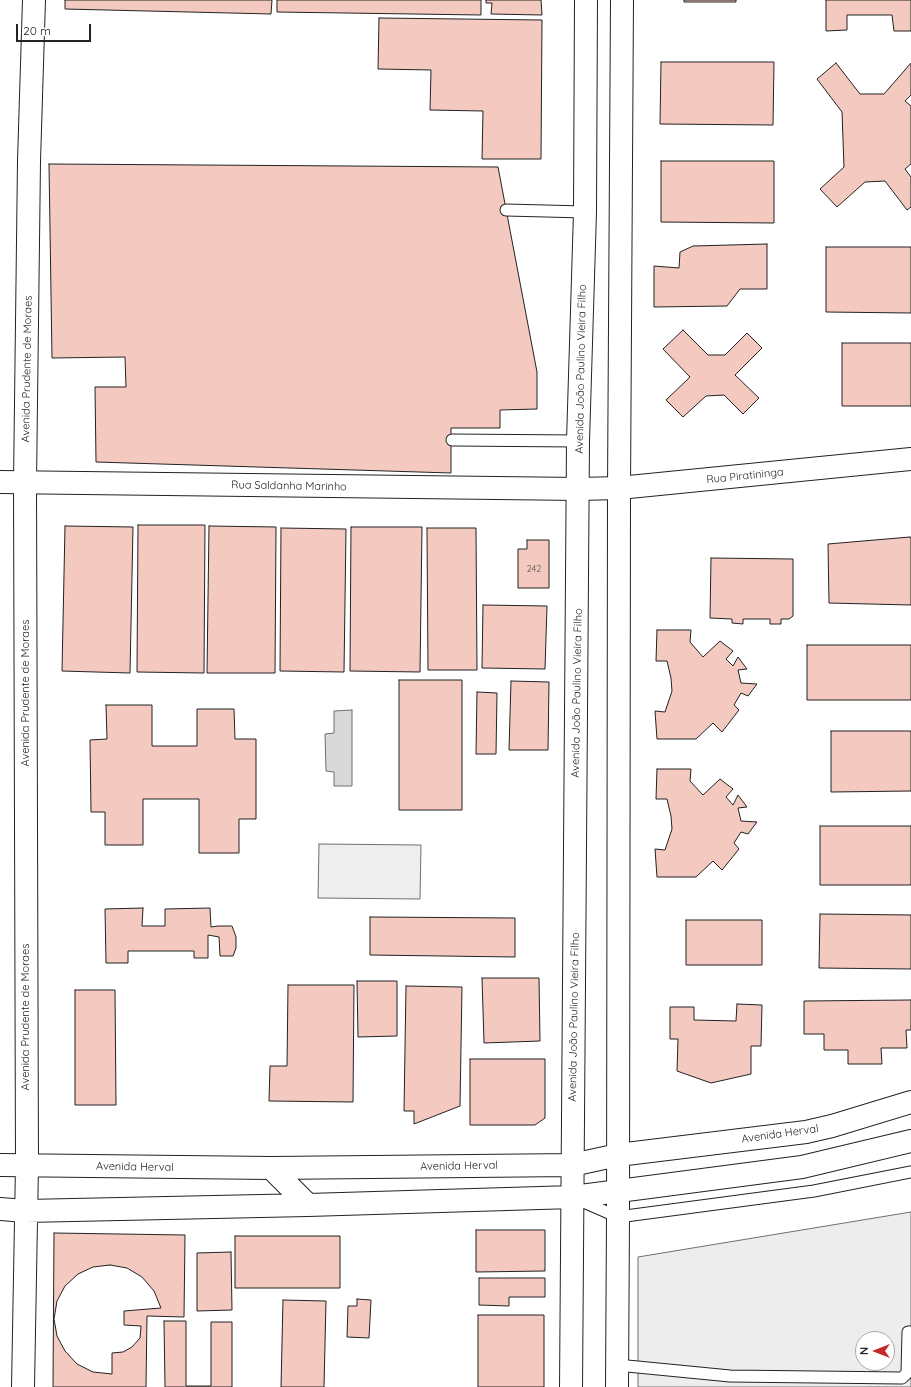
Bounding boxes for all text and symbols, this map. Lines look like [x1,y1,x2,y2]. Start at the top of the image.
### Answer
scale bar [18,16,93,42]
text: 20 m [23,23,51,38]
street label: Avenida João Paulino Vieira Filho [573,284,589,454]
street label: Avenida Prudente de Moraes [19,296,35,442]
street label: Rua Piratininga [706,465,784,487]
street label: Rua Saldanha Marinho [231,478,347,494]
house number: 242 [527,564,541,574]
street label: Avenida João Paulino Vieira Filho [569,608,585,778]
street label: Avenida Prudente de Moraes [19,620,33,766]
street label: Avenida João Paulino Vieira Filho [566,932,582,1102]
street label: Avenida Prudente de Moraes [19,944,33,1090]
street label: Avenida Herval [741,1122,819,1146]
street label: Avenida Herval [420,1159,498,1173]
street label: Avenida Herval [96,1160,174,1174]
north arrow [855,1331,895,1371]
text: N [857,1347,871,1355]

